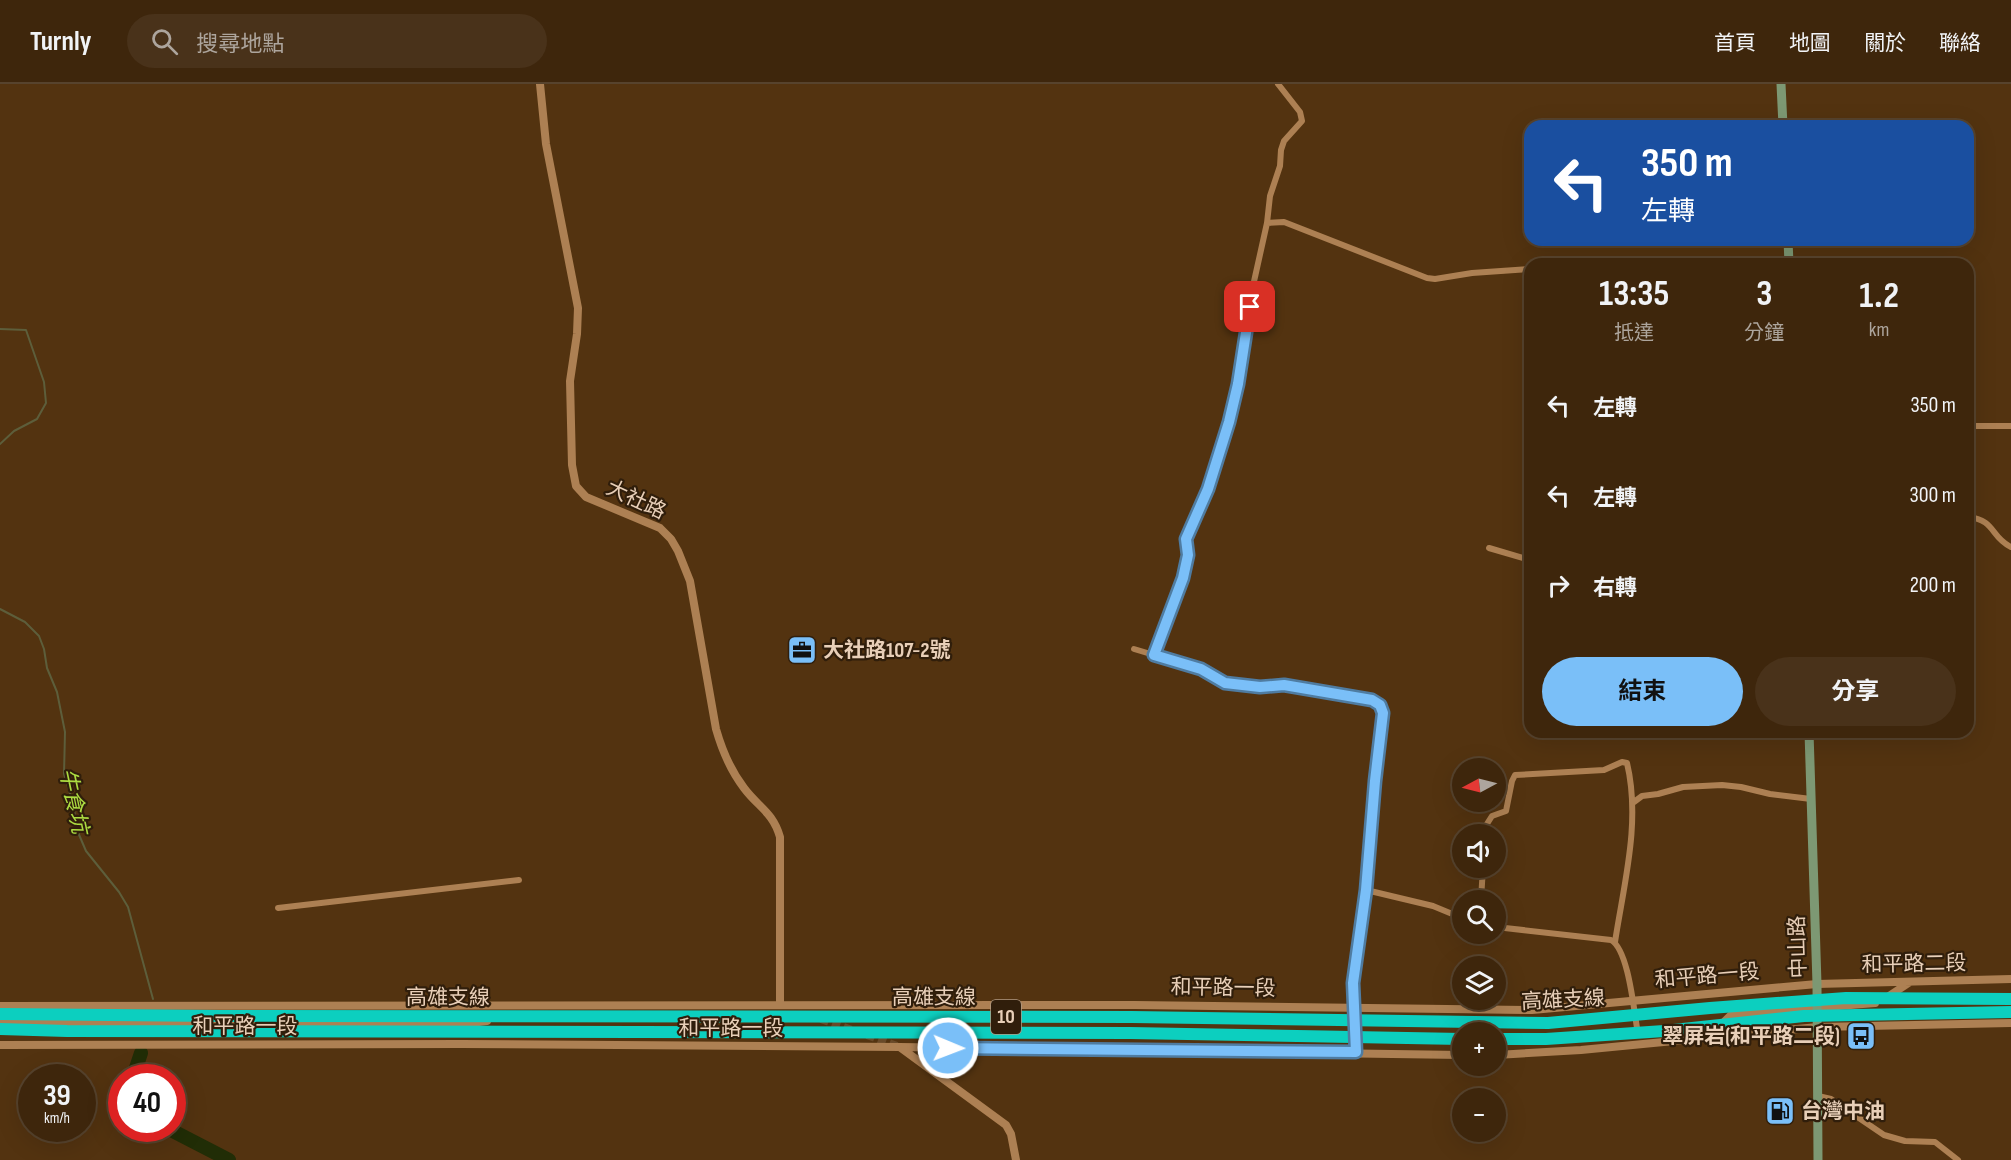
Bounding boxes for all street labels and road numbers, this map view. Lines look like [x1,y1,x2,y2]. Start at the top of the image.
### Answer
street label: 大社路 [602,475,670,525]
street label: 中山路 [1784,915,1812,979]
street label: 和平路二段 [1861,951,1967,977]
street label: 和平路一段 [1654,959,1760,993]
street label: 和平路一段 [1170,975,1276,1001]
street label: 高雄支線 [406,985,490,1010]
street label: 高雄支線 [892,985,976,1010]
street label: 高雄支線 [1520,985,1606,1015]
road number: 10 [991,1000,1021,1034]
street label: 和平路一段 [193,1014,298,1039]
street label: 和平路一段 [679,1016,784,1041]

